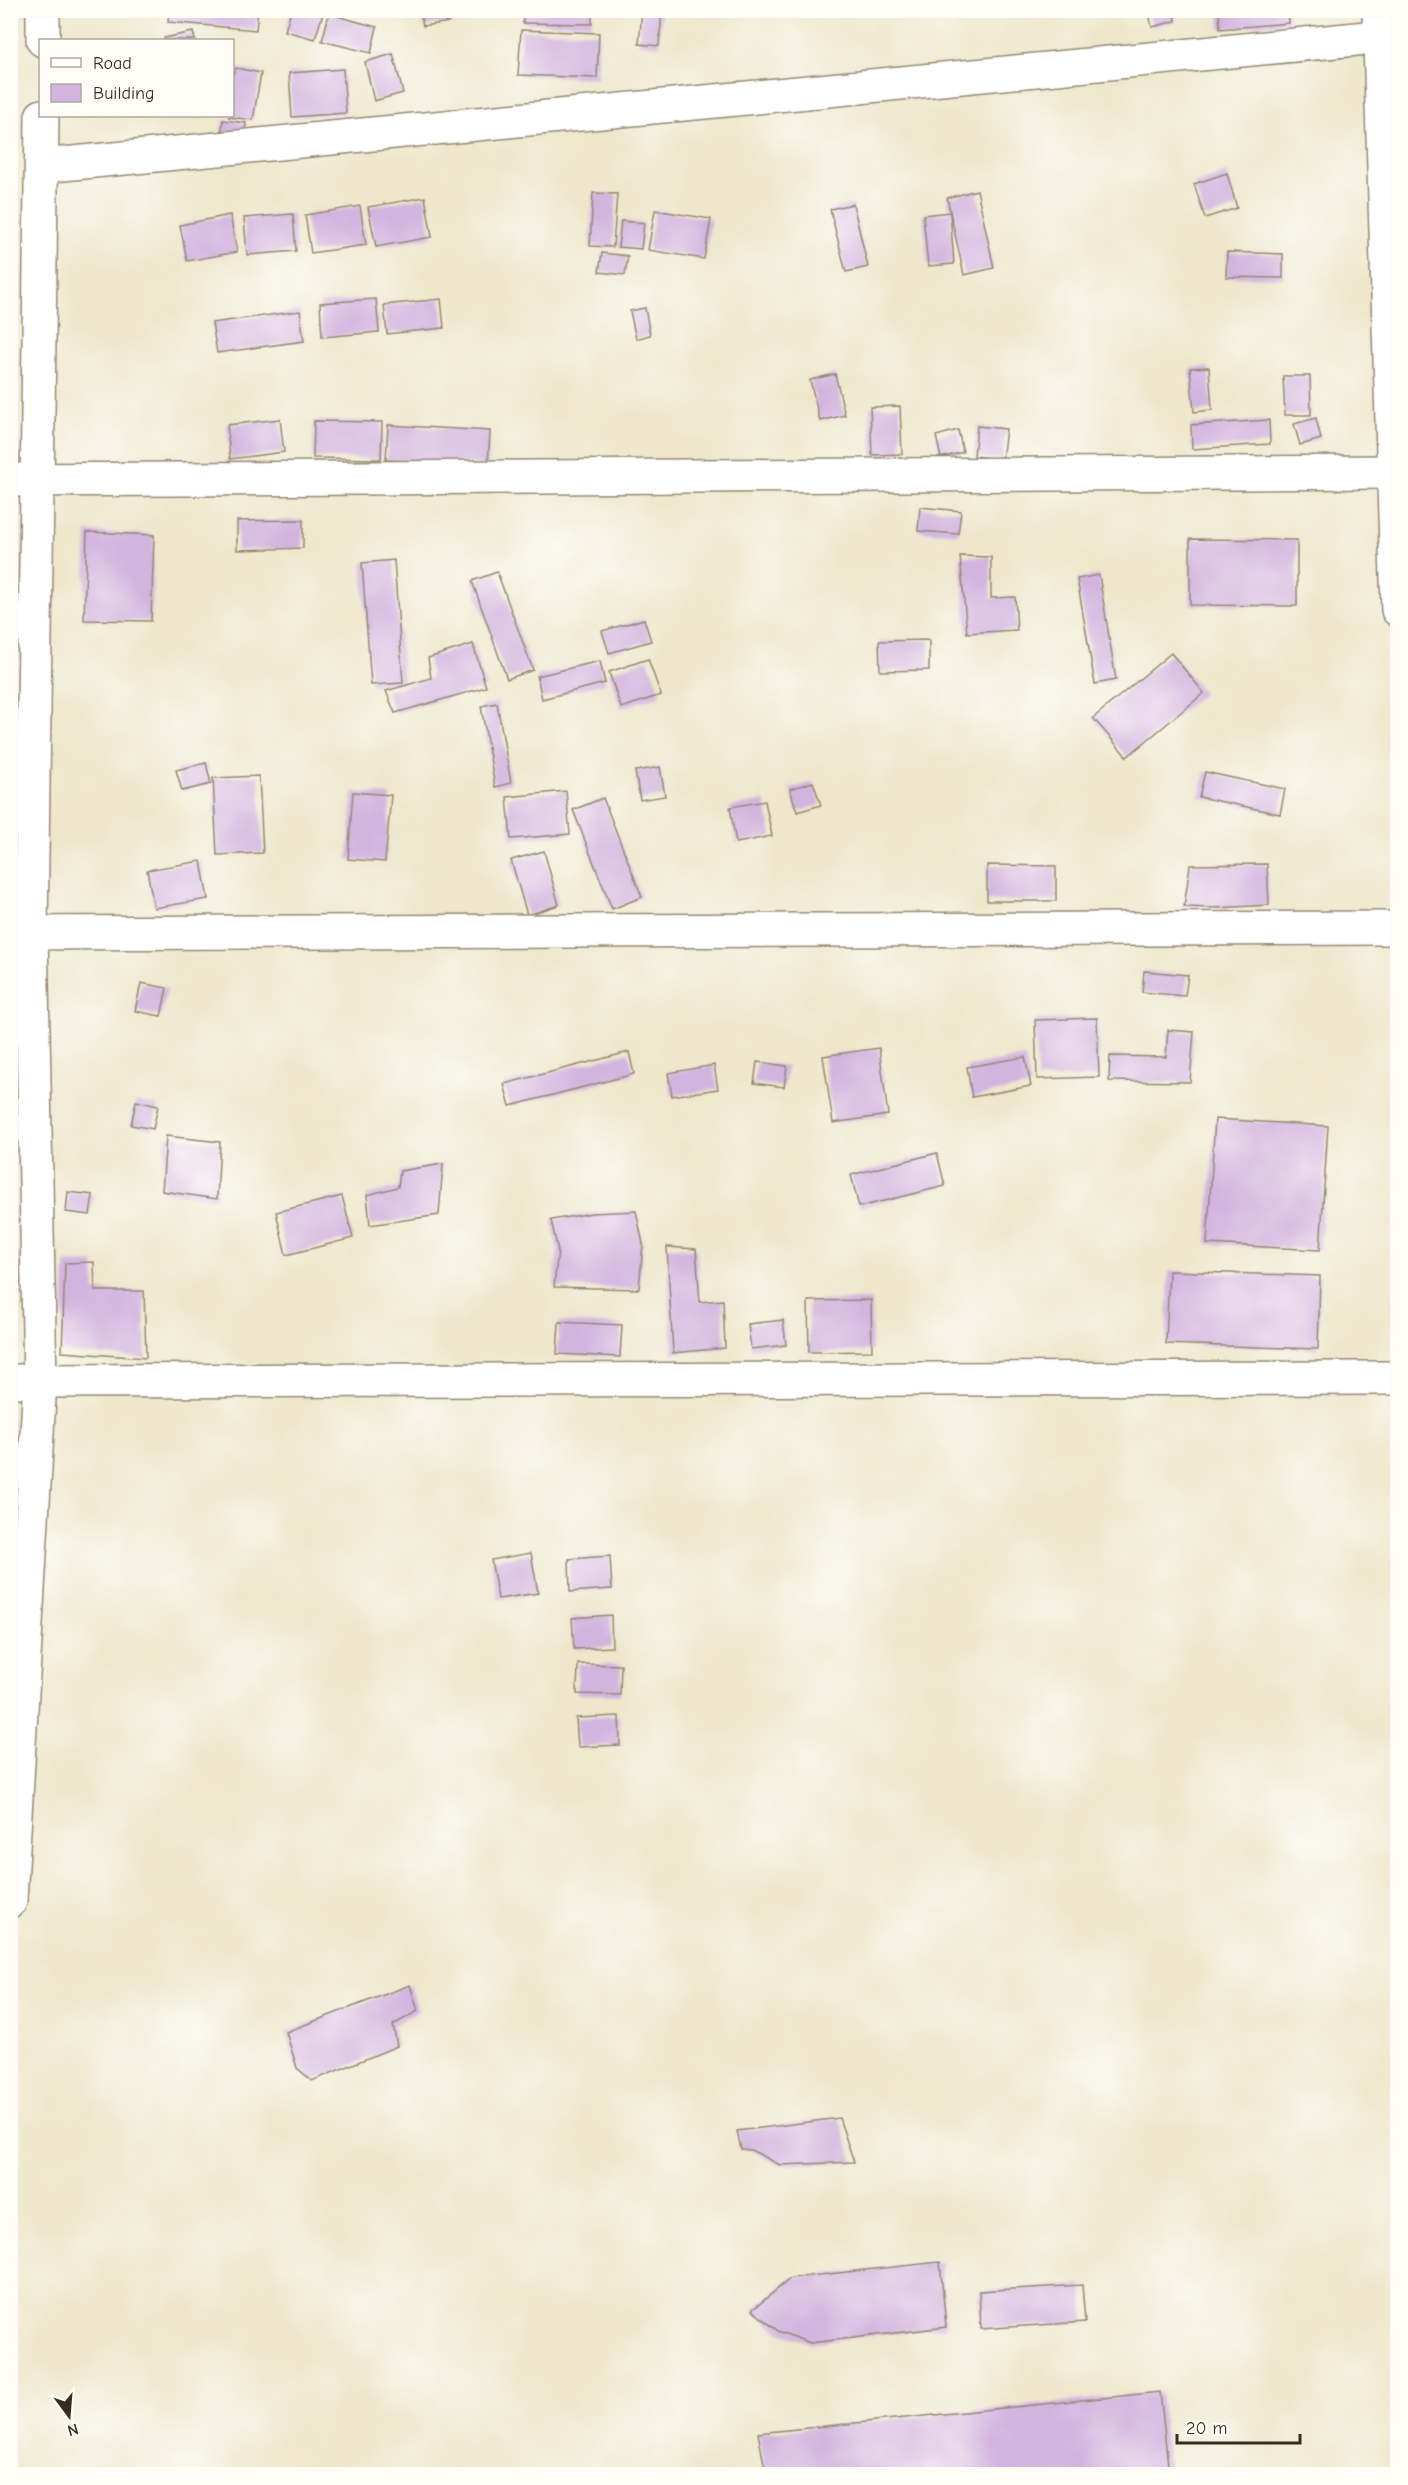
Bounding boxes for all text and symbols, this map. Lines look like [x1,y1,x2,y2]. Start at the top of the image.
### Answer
legend [39,39,234,117]
text: Road [93,53,132,74]
text: Building [93,83,155,104]
north arrow [39,2386,99,2446]
scale bar [1177,2407,1300,2445]
text: 20 m [1186,2418,1227,2439]
text: N [65,2419,80,2440]

